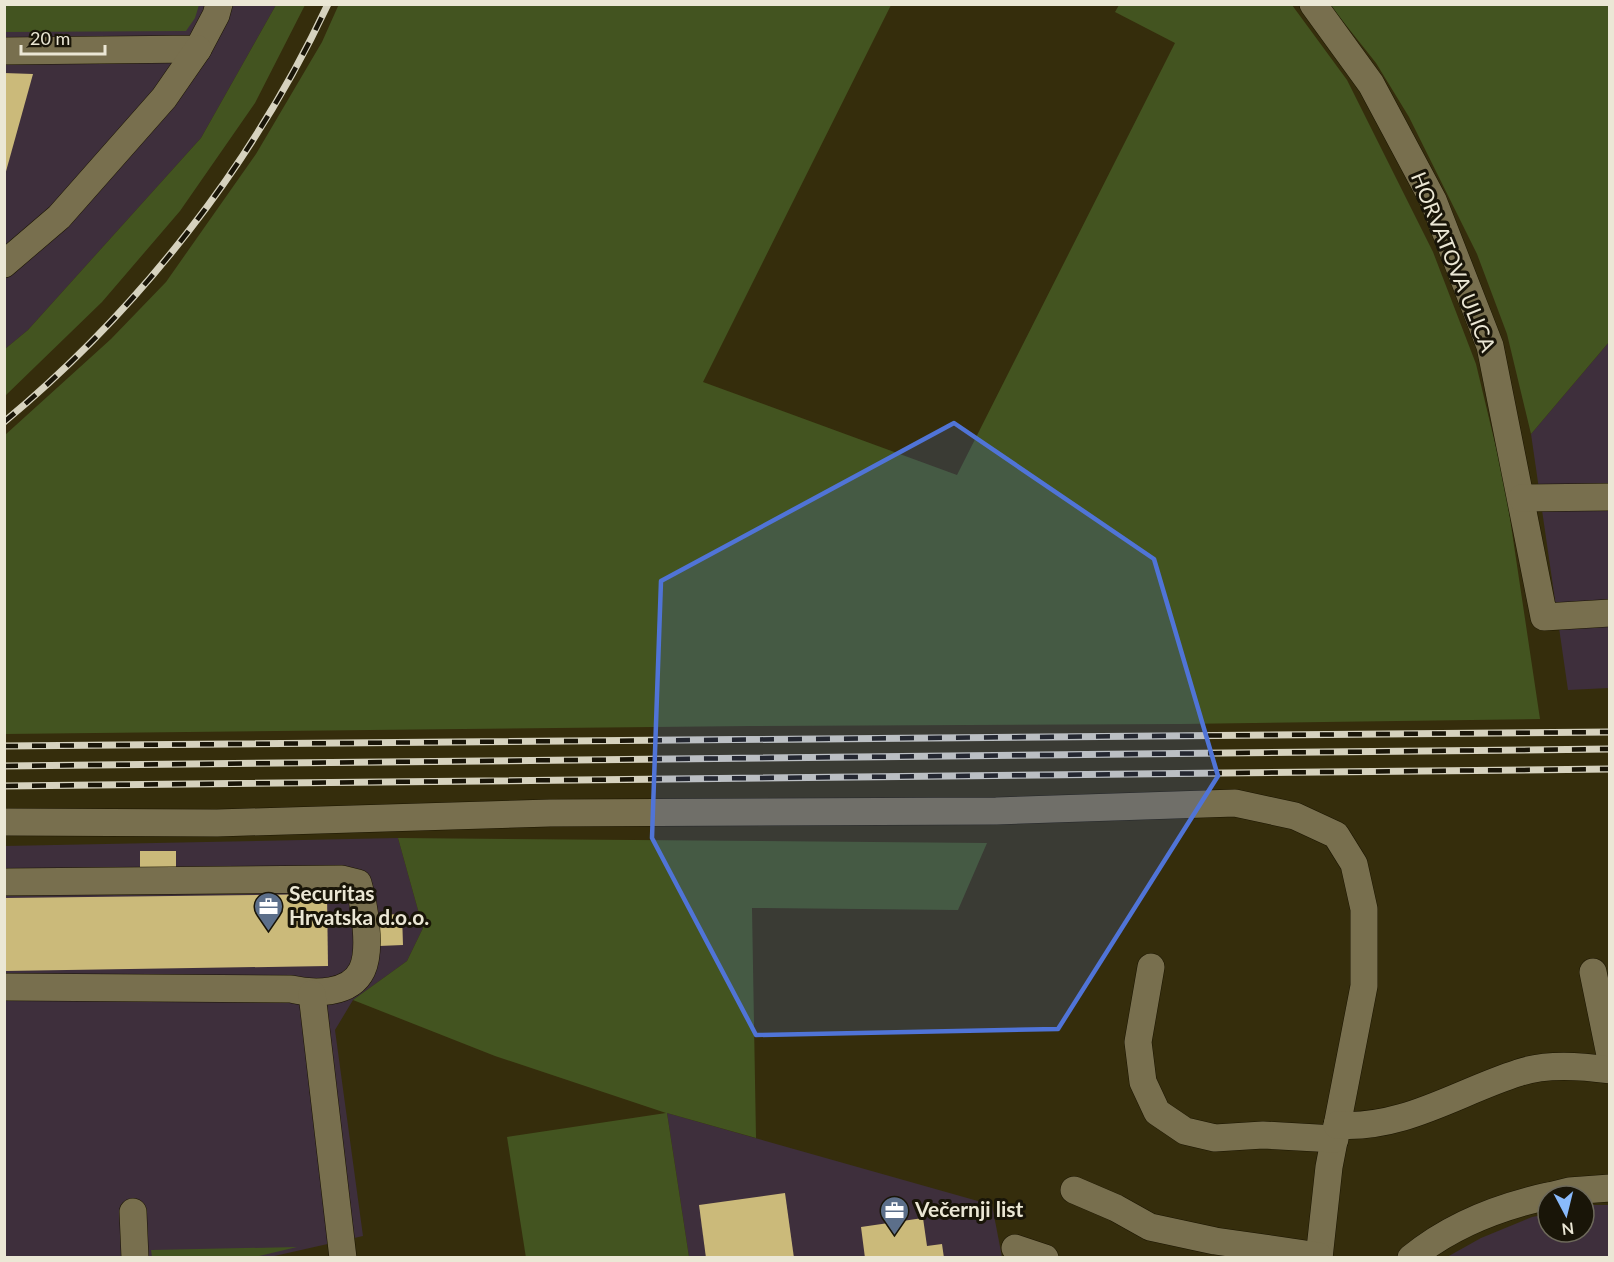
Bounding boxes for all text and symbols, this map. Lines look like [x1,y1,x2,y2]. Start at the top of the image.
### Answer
scale bar [21,18,105,56]
text: 20 m [30,27,70,49]
street label: HORVATOVA ULICA [1407,168,1502,356]
place label: Securitas Hrvatska d.o.o. [289,880,429,929]
office icon: Securitas Hrvatska d.o.o. [252,890,284,932]
north arrow [1536,1184,1596,1244]
office icon: Večernji list [878,1194,910,1236]
place label: Večernji list [914,1196,1024,1221]
text: N [1561,1219,1575,1240]

